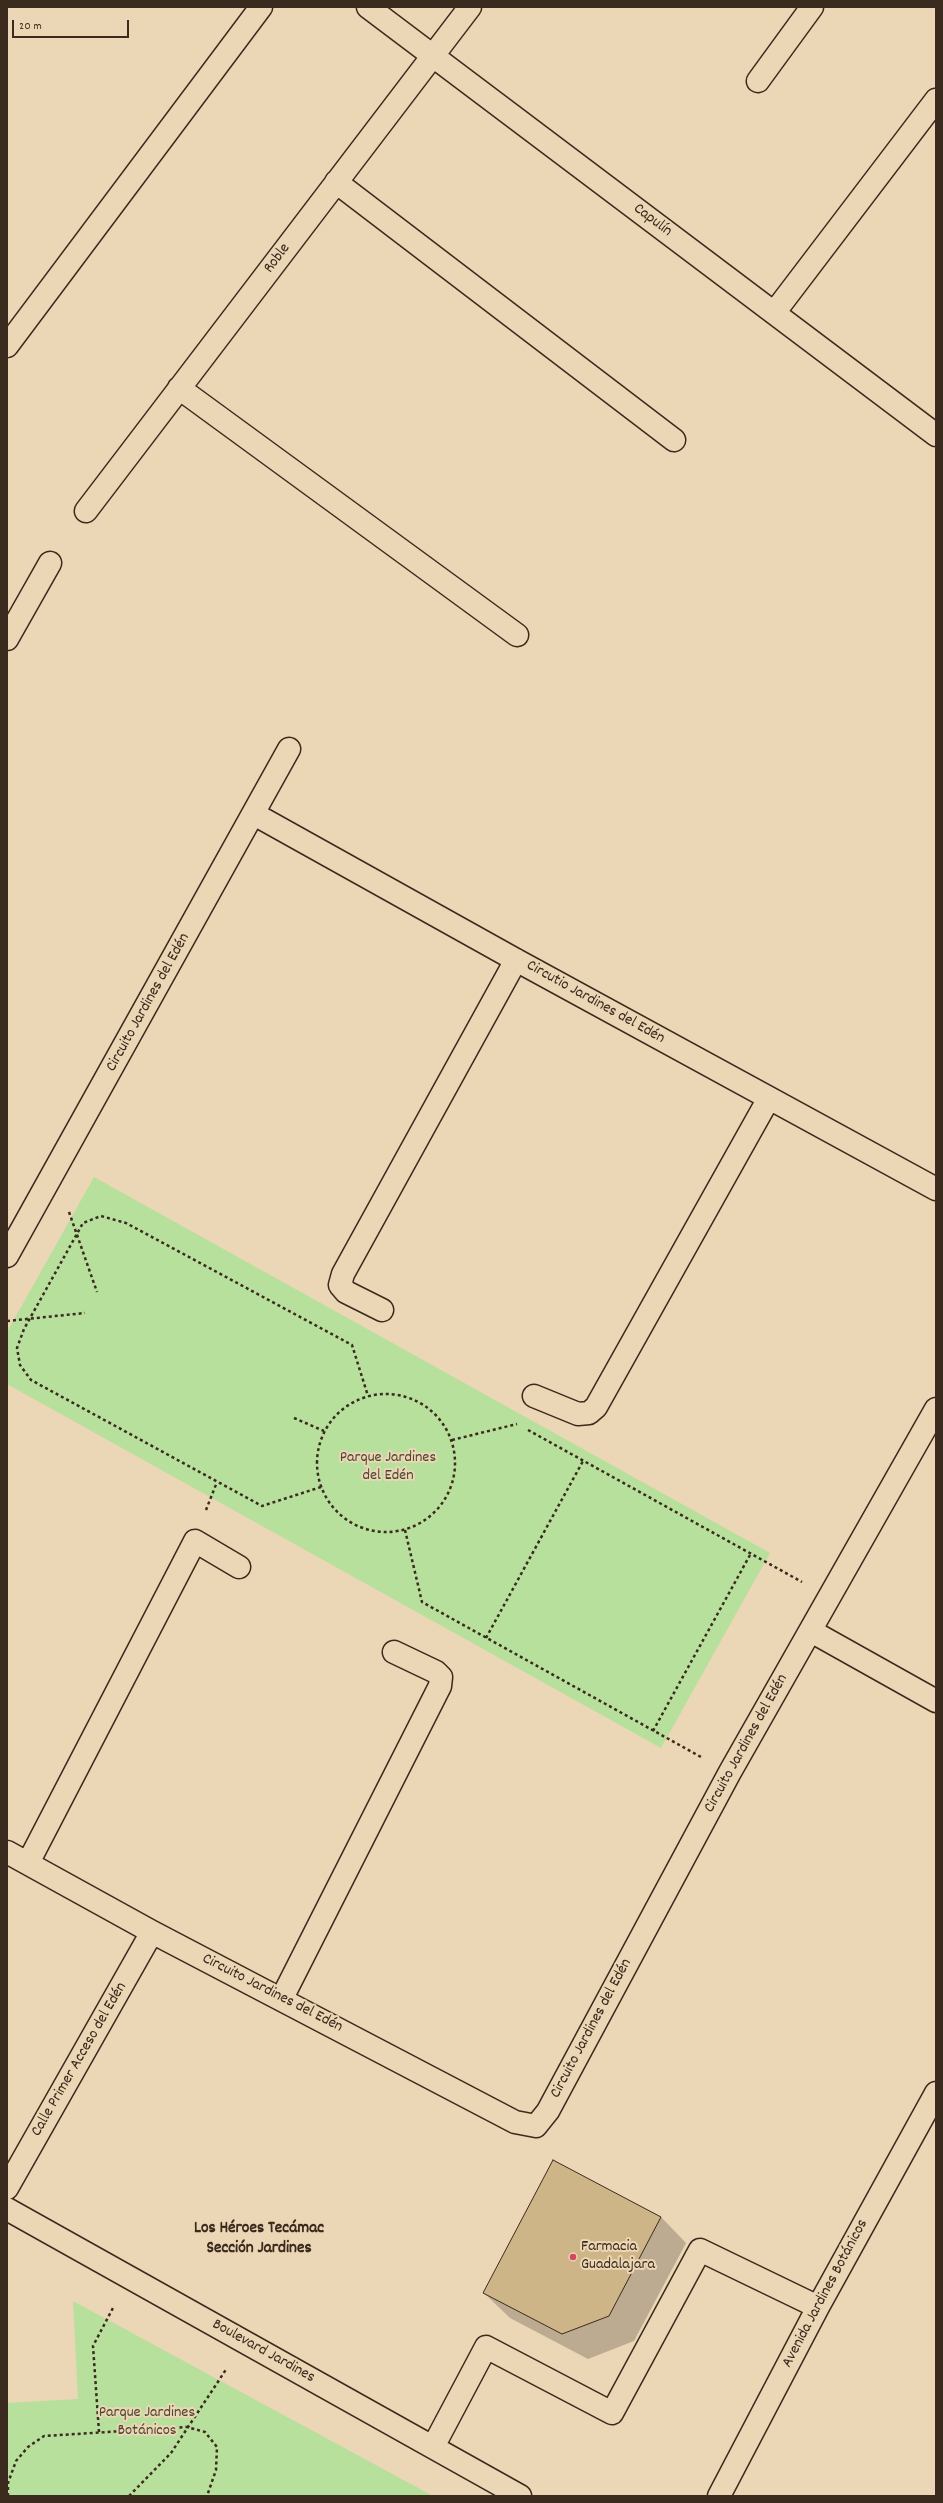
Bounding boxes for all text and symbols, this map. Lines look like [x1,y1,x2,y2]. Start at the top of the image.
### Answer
scale bar [14,12,131,38]
text: 20 m [19,18,42,35]
street label: Capulín [629,200,675,242]
street label: Roble [260,240,296,278]
street label: Circuito Jardines del Edén [103,930,195,1076]
street label: Circutio Jardines del Edén [522,957,668,1049]
park label: Parque Jardines del Edén [340,1449,436,1487]
street label: Circuito Jardines del Edén [701,1671,793,1817]
street label: Circuito Jardines del Edén [198,1950,346,2038]
street label: Circuito Jardines del Edén [547,1956,637,2102]
street label: Calle Primer Acceso del Edén [28,1980,132,2140]
street label: Avenida Jardines Botánicos [779,2217,873,2371]
district label: Los Héroes Tecámac Sección Jardines [194,2220,324,2260]
place label: Farmacia Guadalajara [581,2238,655,2276]
marker: Farmacia Guadalajara [568,2252,578,2262]
street label: Boulevard Jardines [208,2316,318,2388]
park label: Parque Jardines Botánicos [99,2404,195,2442]

